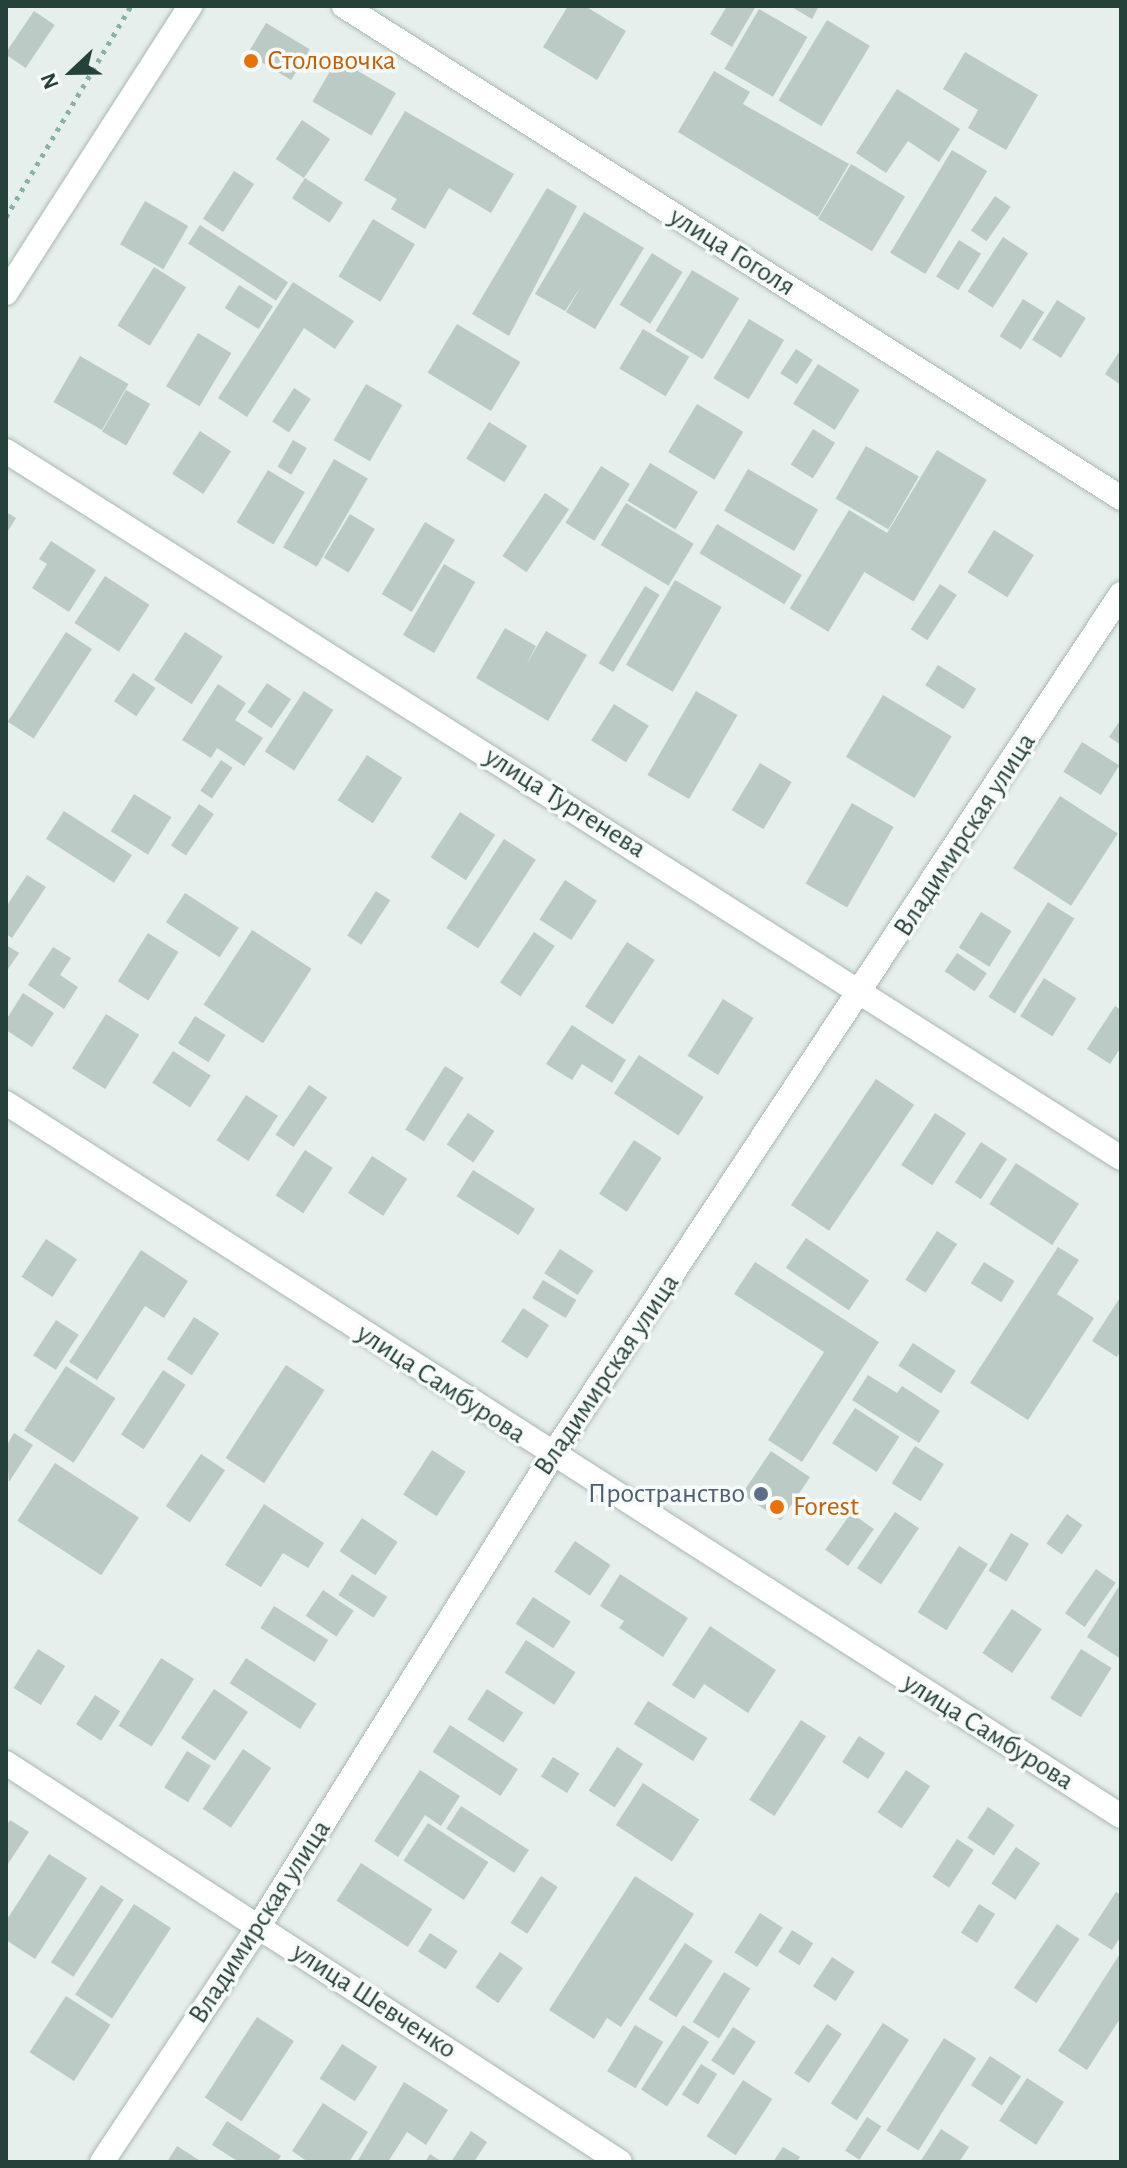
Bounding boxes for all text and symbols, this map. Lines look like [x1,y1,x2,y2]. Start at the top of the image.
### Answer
north arrow [32,32,112,112]
place label: Столовочка [267,44,396,78]
marker: Столовочка [242,52,260,70]
text: N [37,70,63,92]
street label: улица Гоголя [663,200,801,304]
street label: Владимирская улица [887,727,1043,943]
street label: улица Тургенева [478,740,652,866]
street label: Владимирская улица [527,1268,687,1482]
street label: улица Самбурова [350,1317,532,1451]
place label: Пространство [588,1477,745,1511]
marker: Пространство [752,1485,770,1503]
place label: Forest [793,1490,859,1524]
marker: Forest [768,1498,786,1516]
street label: улица Самбурова [896,1666,1080,1798]
street label: Владимирская улица [182,1814,338,2030]
street label: улица Шевченко [286,1935,462,2067]

